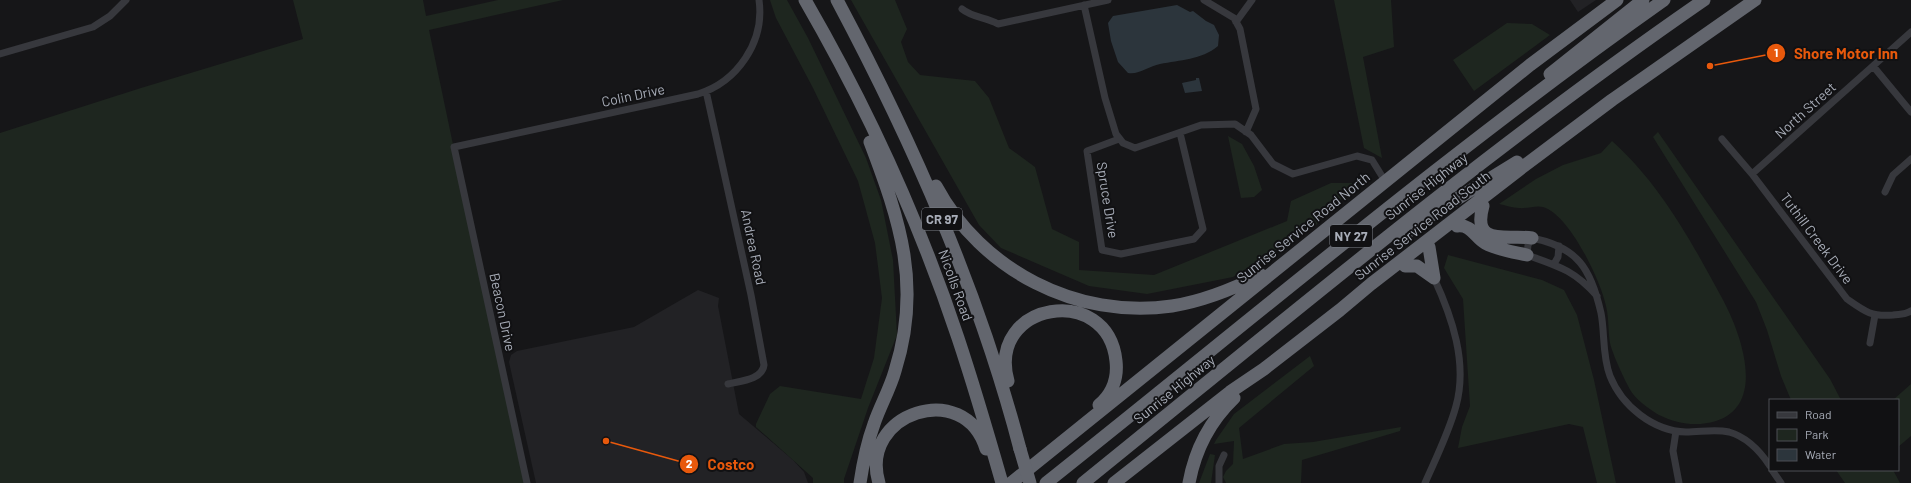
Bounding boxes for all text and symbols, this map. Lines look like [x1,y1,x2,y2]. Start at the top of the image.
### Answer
callout: Shore Motor Inn [1766,40,1906,67]
text: Shore Motor Inn [1794,44,1898,62]
text: 1 [1774,45,1778,59]
street label: North Street [1771,78,1839,142]
street label: Colin Drive [600,80,666,110]
street label: Sunrise Highway [1381,148,1471,223]
street label: Spruce Drive [1094,161,1122,239]
street label: Sunrise Service Road South [1351,167,1493,283]
street label: Sunrise Service Road North [1233,168,1373,286]
street label: Tuthill Creek Drive [1777,189,1857,287]
street label: Andrea Road [738,208,770,286]
road number: CR 97 [922,208,962,230]
road number: NY 27 [1330,225,1372,247]
street label: Nicolls Road [935,247,977,323]
street label: Beacon Drive [486,271,520,353]
street label: Sunrise Highway [1130,351,1219,427]
legend [1769,399,1899,471]
text: Road [1805,407,1832,421]
text: Park [1805,427,1829,441]
text: Water [1805,447,1837,461]
callout: Costco [679,451,762,478]
text: Costco [708,455,754,473]
text: 2 [686,456,693,470]

